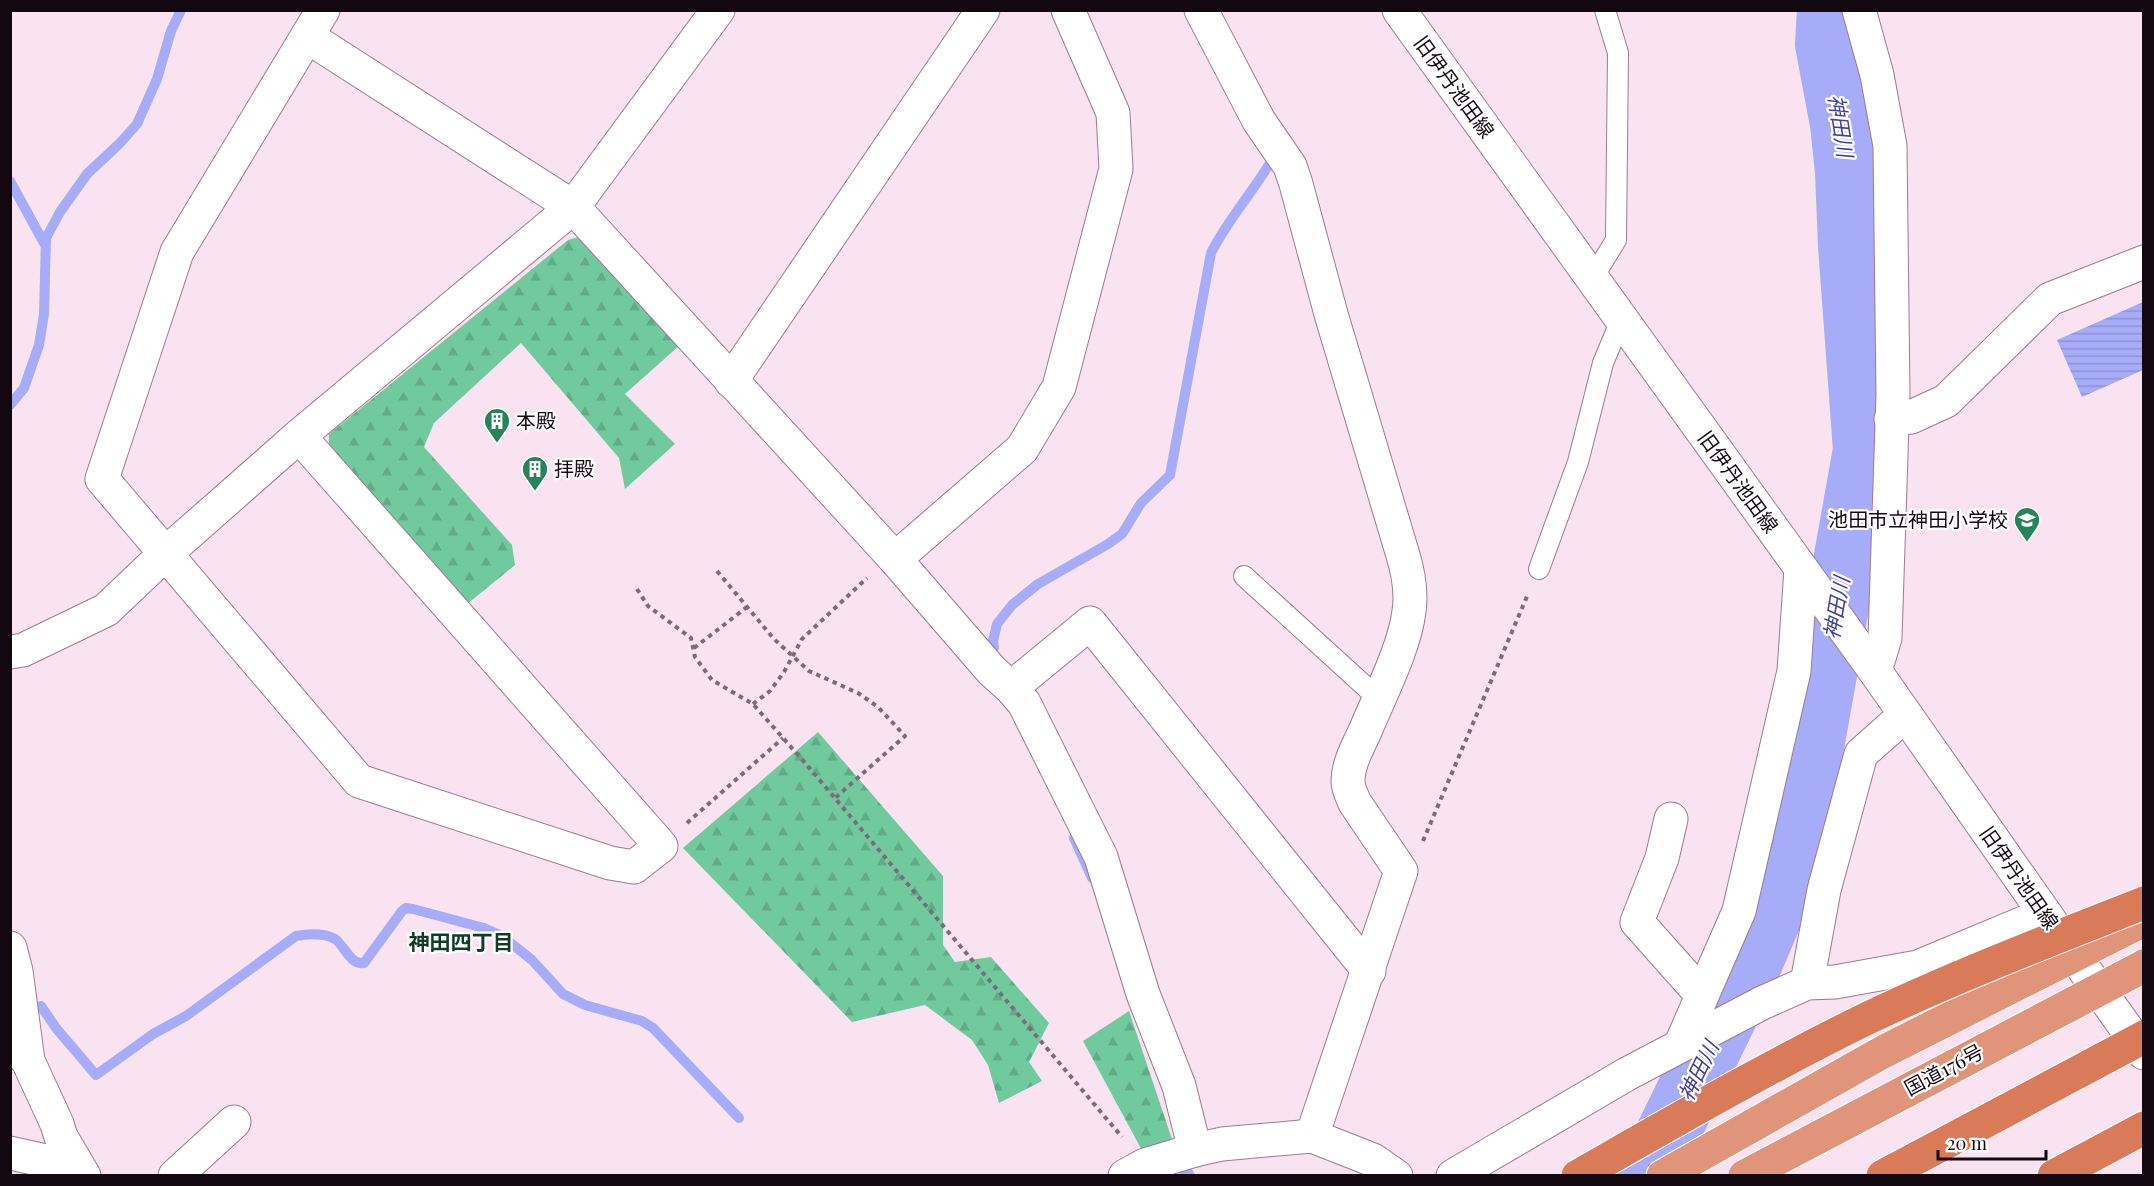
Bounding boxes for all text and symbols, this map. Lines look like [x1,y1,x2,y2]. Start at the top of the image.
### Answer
street label: 旧伊丹池田線 [1409,30,1501,143]
water label: 神田川 [1823,92,1861,161]
building icon: 本殿 [482,406,512,444]
place label: 本殿 [516,406,556,433]
street label: 旧伊丹池田線 [1693,425,1785,538]
building icon: 拝殿 [520,454,550,492]
place label: 拝殿 [554,454,594,481]
place label: 池田市立神田小学校 [1828,505,2008,532]
school or university icon: 池田市立神田小学校 [2012,505,2042,543]
water label: 神田川 [1816,572,1855,641]
street label: 旧伊丹池田線 [1975,820,2066,934]
district label: 神田四丁目 [409,927,514,955]
water label: 神田川 [1671,1034,1724,1105]
street label: 国道176号 [1899,1037,1988,1101]
scale bar [1938,1123,2046,1161]
text: 20 m [1947,1131,1987,1155]

